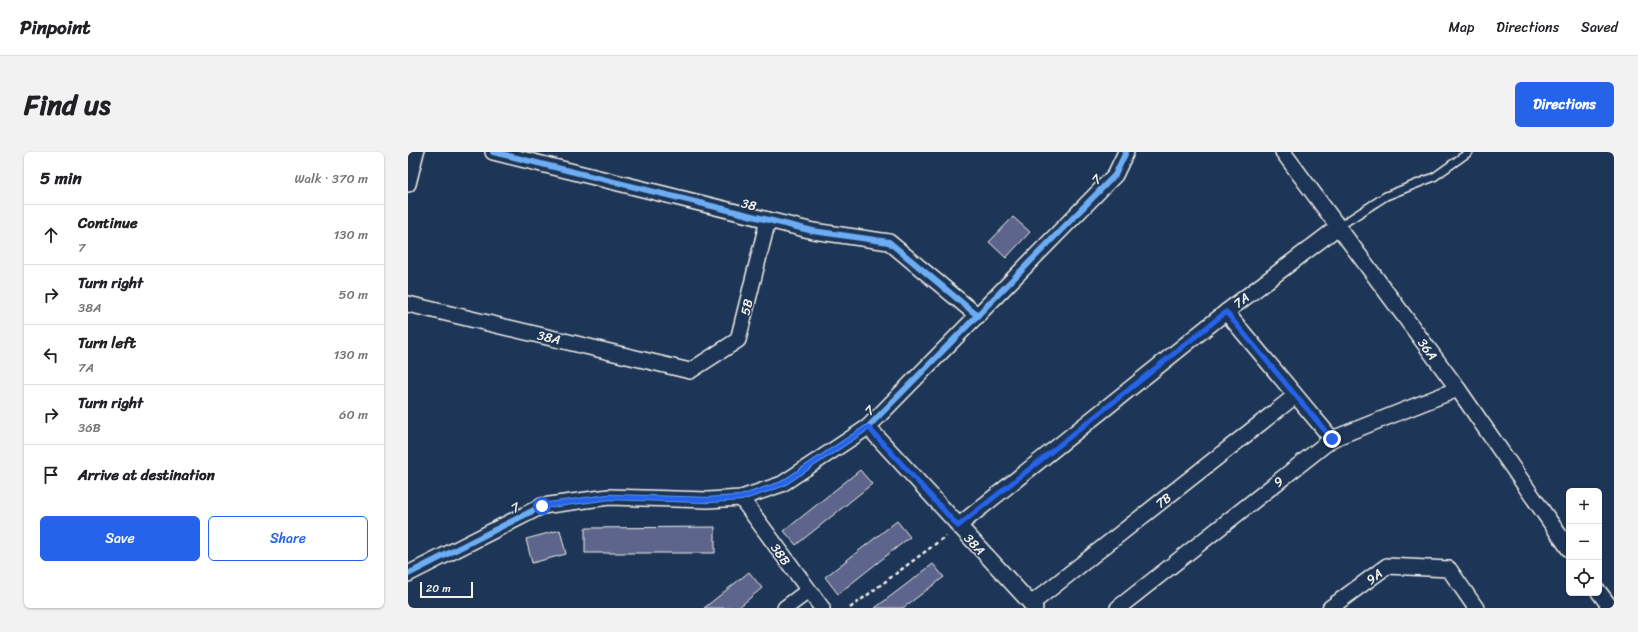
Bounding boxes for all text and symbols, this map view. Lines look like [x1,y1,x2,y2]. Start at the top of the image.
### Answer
text: Pinpoint [20,11,91,44]
text: Map [1448,15,1474,40]
text: Directions [1496,15,1559,40]
text: Saved [1581,15,1618,40]
text: Find us [24,80,111,129]
button: Directions [1515,82,1614,127]
text: 5 min [40,163,82,193]
text: Walk · 370 m [294,167,368,190]
street label: 7 [1086,168,1108,190]
street label: 38 [739,192,759,217]
text: Continue [78,210,138,236]
text: 130 m [334,223,368,246]
icon: ahead [40,224,62,246]
text: 7 [78,236,85,259]
text: Turn right [78,270,143,296]
text: 50 m [338,283,368,306]
icon: right [40,284,62,306]
street label: 7A [1228,286,1255,314]
text: 38A [78,296,102,319]
street label: 5B [733,297,760,318]
street label: 38A [535,324,563,351]
text: Turn left [78,330,136,356]
street label: 36A [1412,333,1444,365]
text: 130 m [334,343,368,366]
icon: left [40,344,62,366]
text: 7A [78,356,94,379]
text: Turn right [78,390,143,416]
street label: 7 [859,398,881,421]
text: 60 m [339,403,368,426]
icon: right [40,404,62,426]
text: 36B [78,416,101,439]
route end [1323,430,1341,448]
text: Arrive at destination [78,462,215,488]
icon: arrive [40,464,62,486]
street label: 9 [1268,470,1289,493]
street label: 7B [1150,487,1177,514]
map controls [1566,488,1602,596]
button: + [1566,488,1602,524]
street label: 7 [507,495,525,519]
route start [533,497,551,515]
button: Save [40,516,200,561]
button: Share [208,516,368,561]
button: − [1566,524,1602,560]
street label: 38A [958,528,991,561]
street label: 38B [764,538,797,570]
button: locate [1566,560,1602,596]
street label: 9A [1361,562,1388,591]
text: 20 m [426,579,451,598]
scale bar [420,580,473,599]

